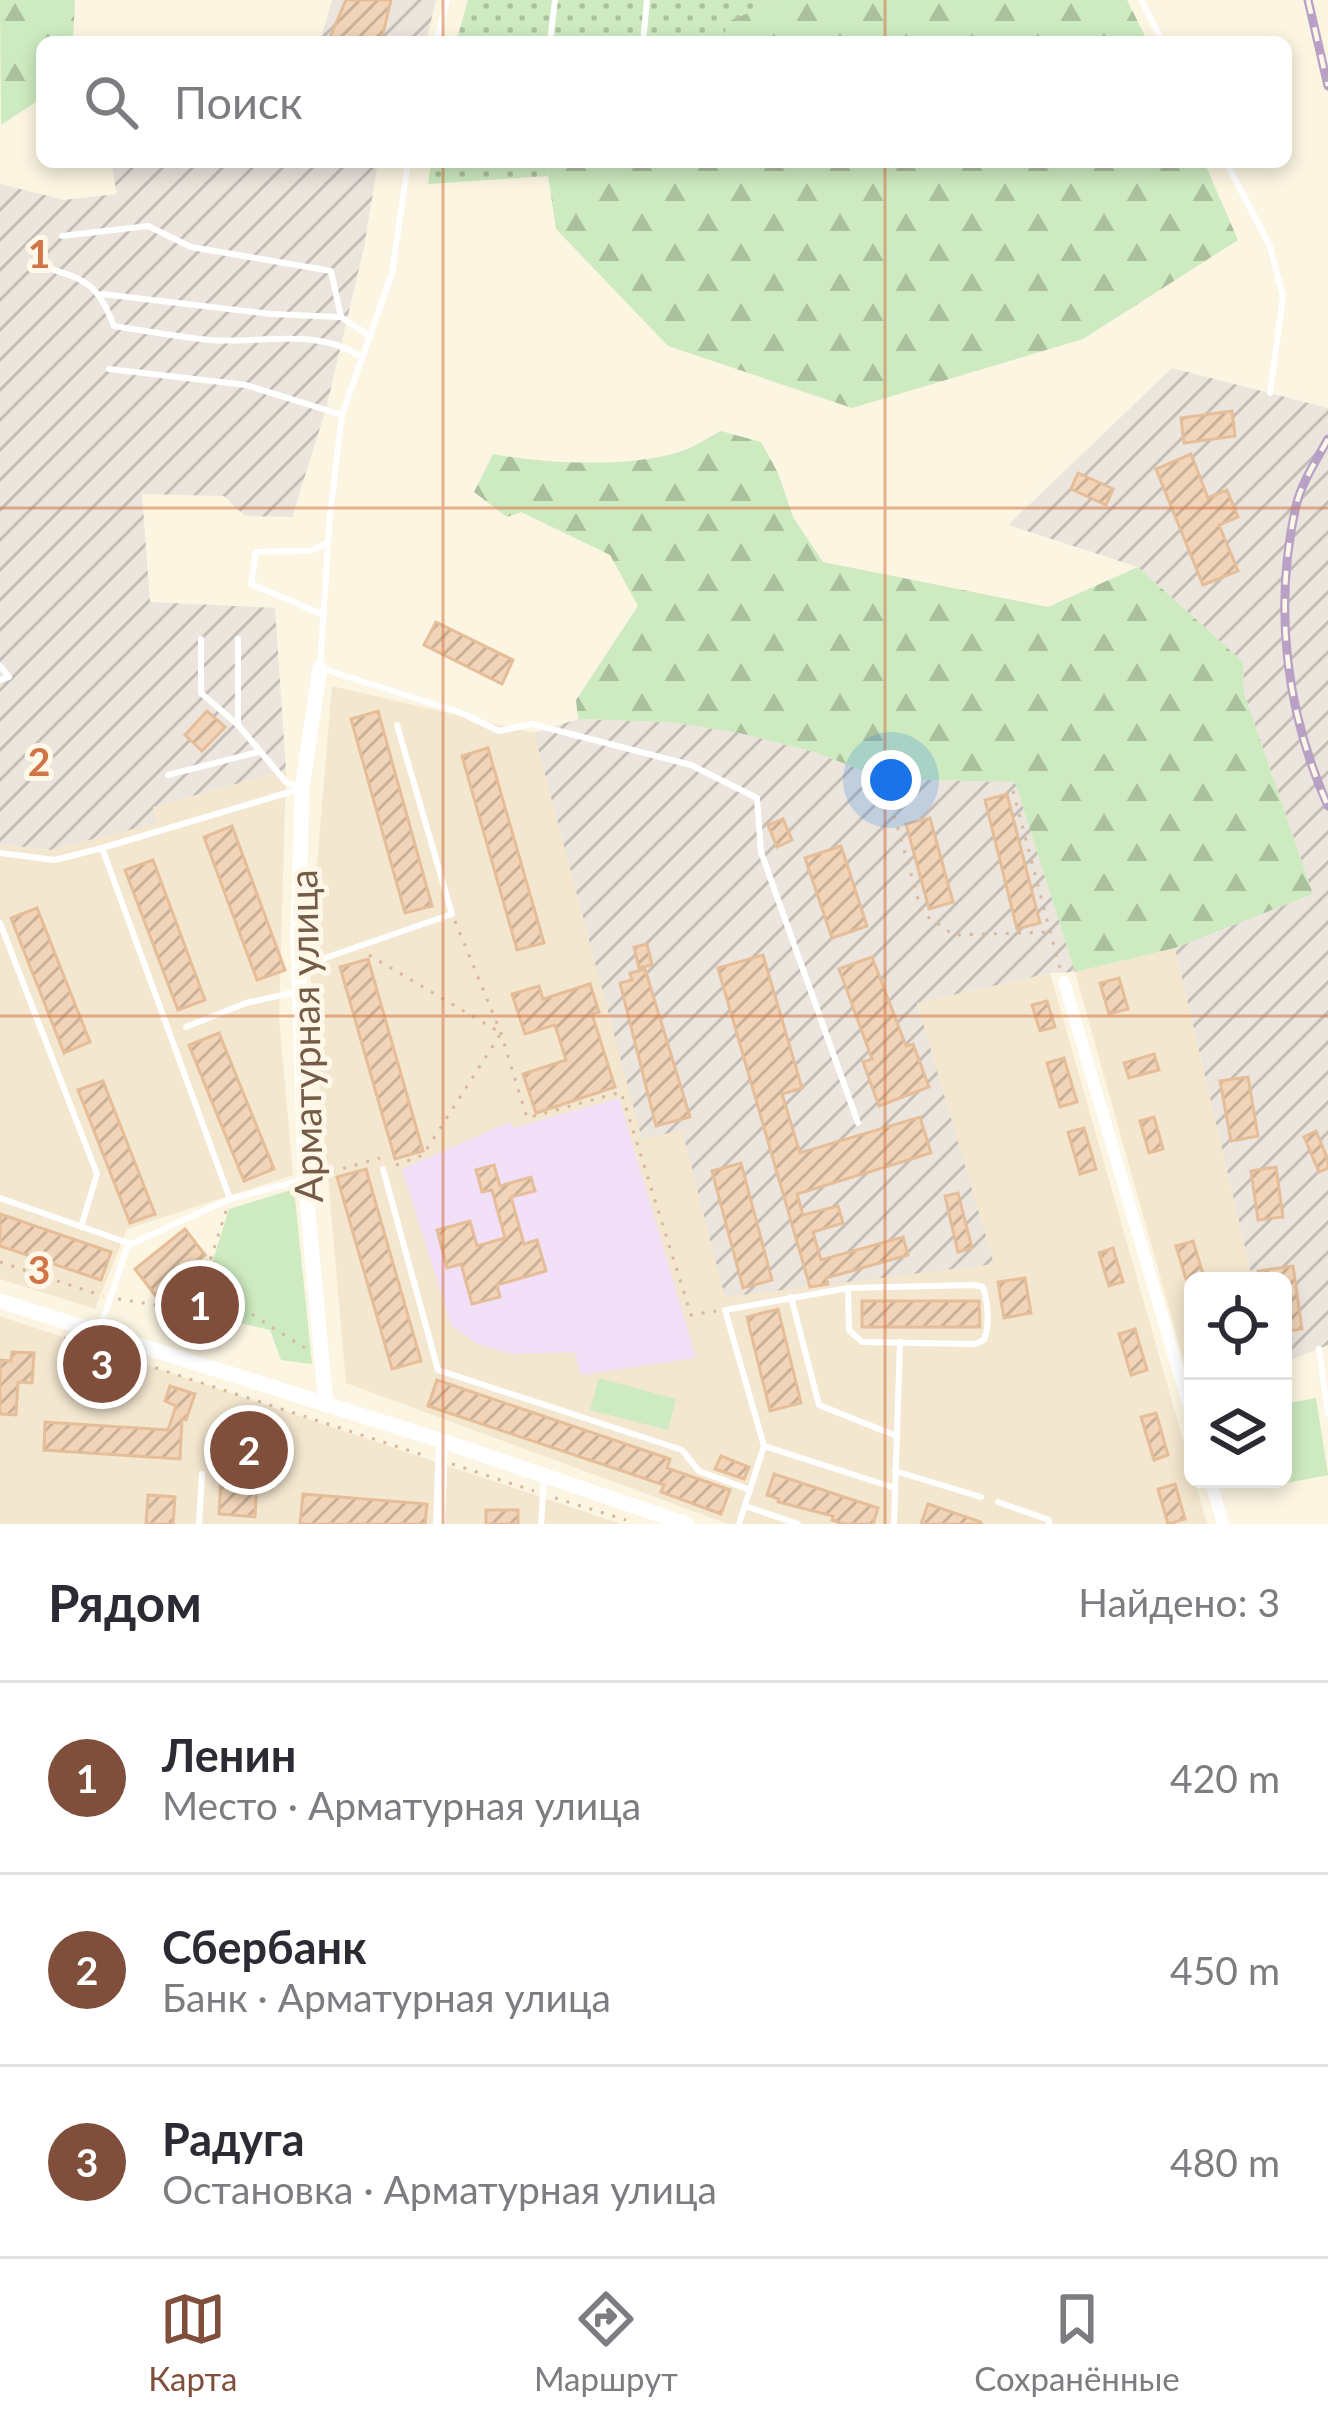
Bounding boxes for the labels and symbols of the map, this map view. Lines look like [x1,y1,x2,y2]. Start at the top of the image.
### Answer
text: 1 [28,230,50,276]
text: 2 [28,738,50,784]
your location [861,750,921,810]
street label: Арматурная улица [279,869,331,1203]
text: 3 [28,1246,50,1292]
pin: 1 [161,1260,239,1350]
pin: 3 [63,1319,141,1409]
pin: 2 [210,1405,288,1495]

